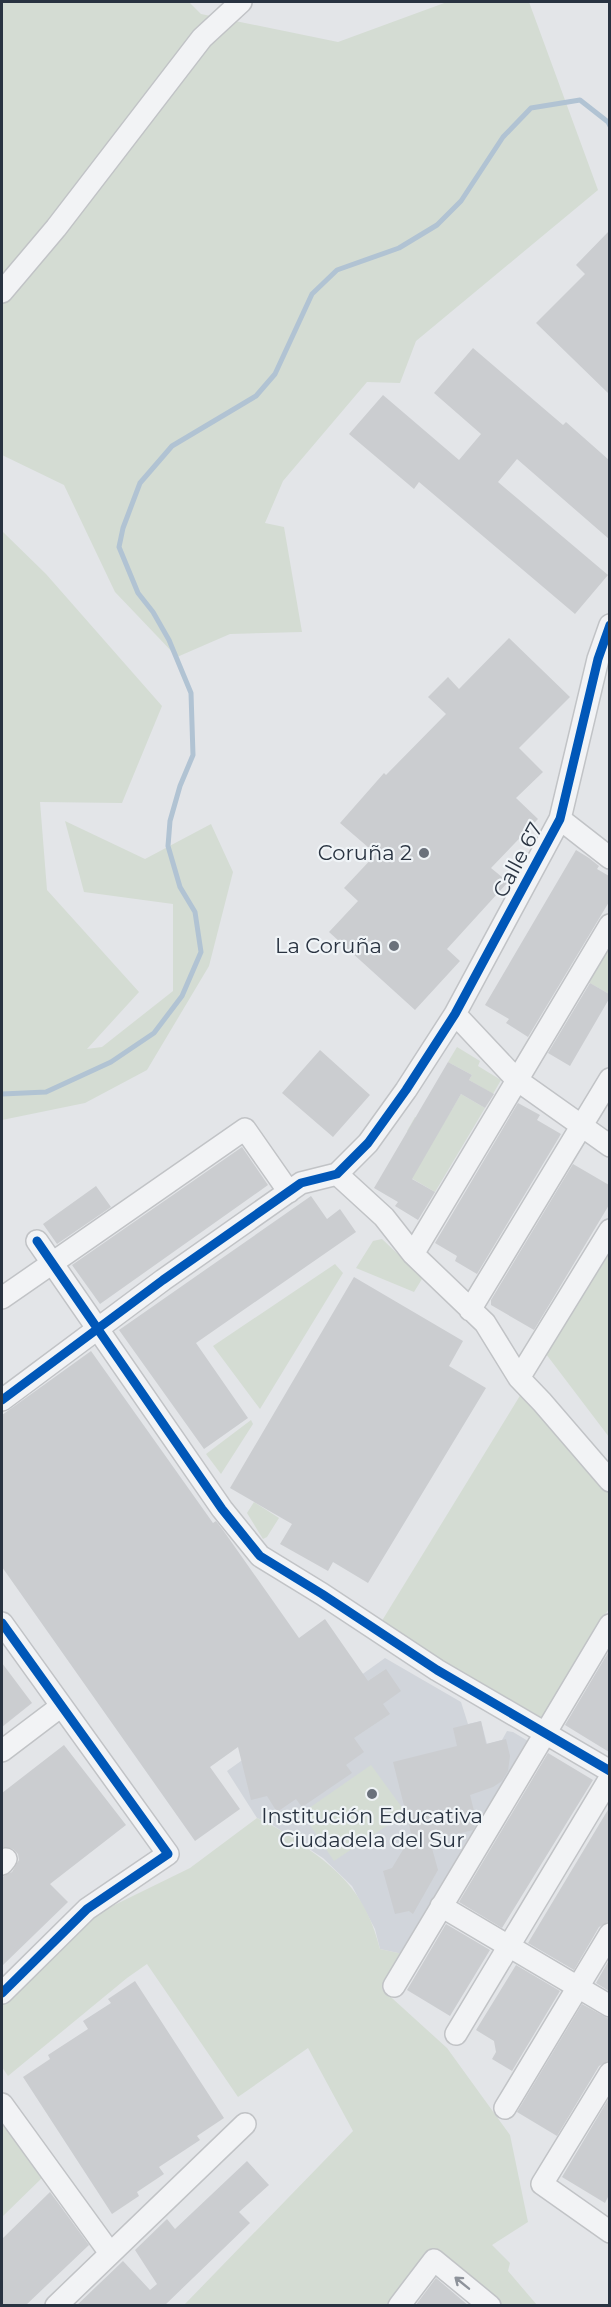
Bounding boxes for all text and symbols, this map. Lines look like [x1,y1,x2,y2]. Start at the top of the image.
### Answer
street label: Calle 67 [487,818,548,902]
place label: Coruña 2 [318,840,412,865]
marker: Coruña 2 [417,846,431,860]
place label: La Coruña [275,933,382,958]
marker: La Coruña [387,939,401,953]
marker: Institución Educativa Ciudadela del Sur [365,1787,379,1801]
place label: Institución Educativa Ciudadela del Sur [261,1803,483,1852]
one-way arrow [455,2276,470,2290]

